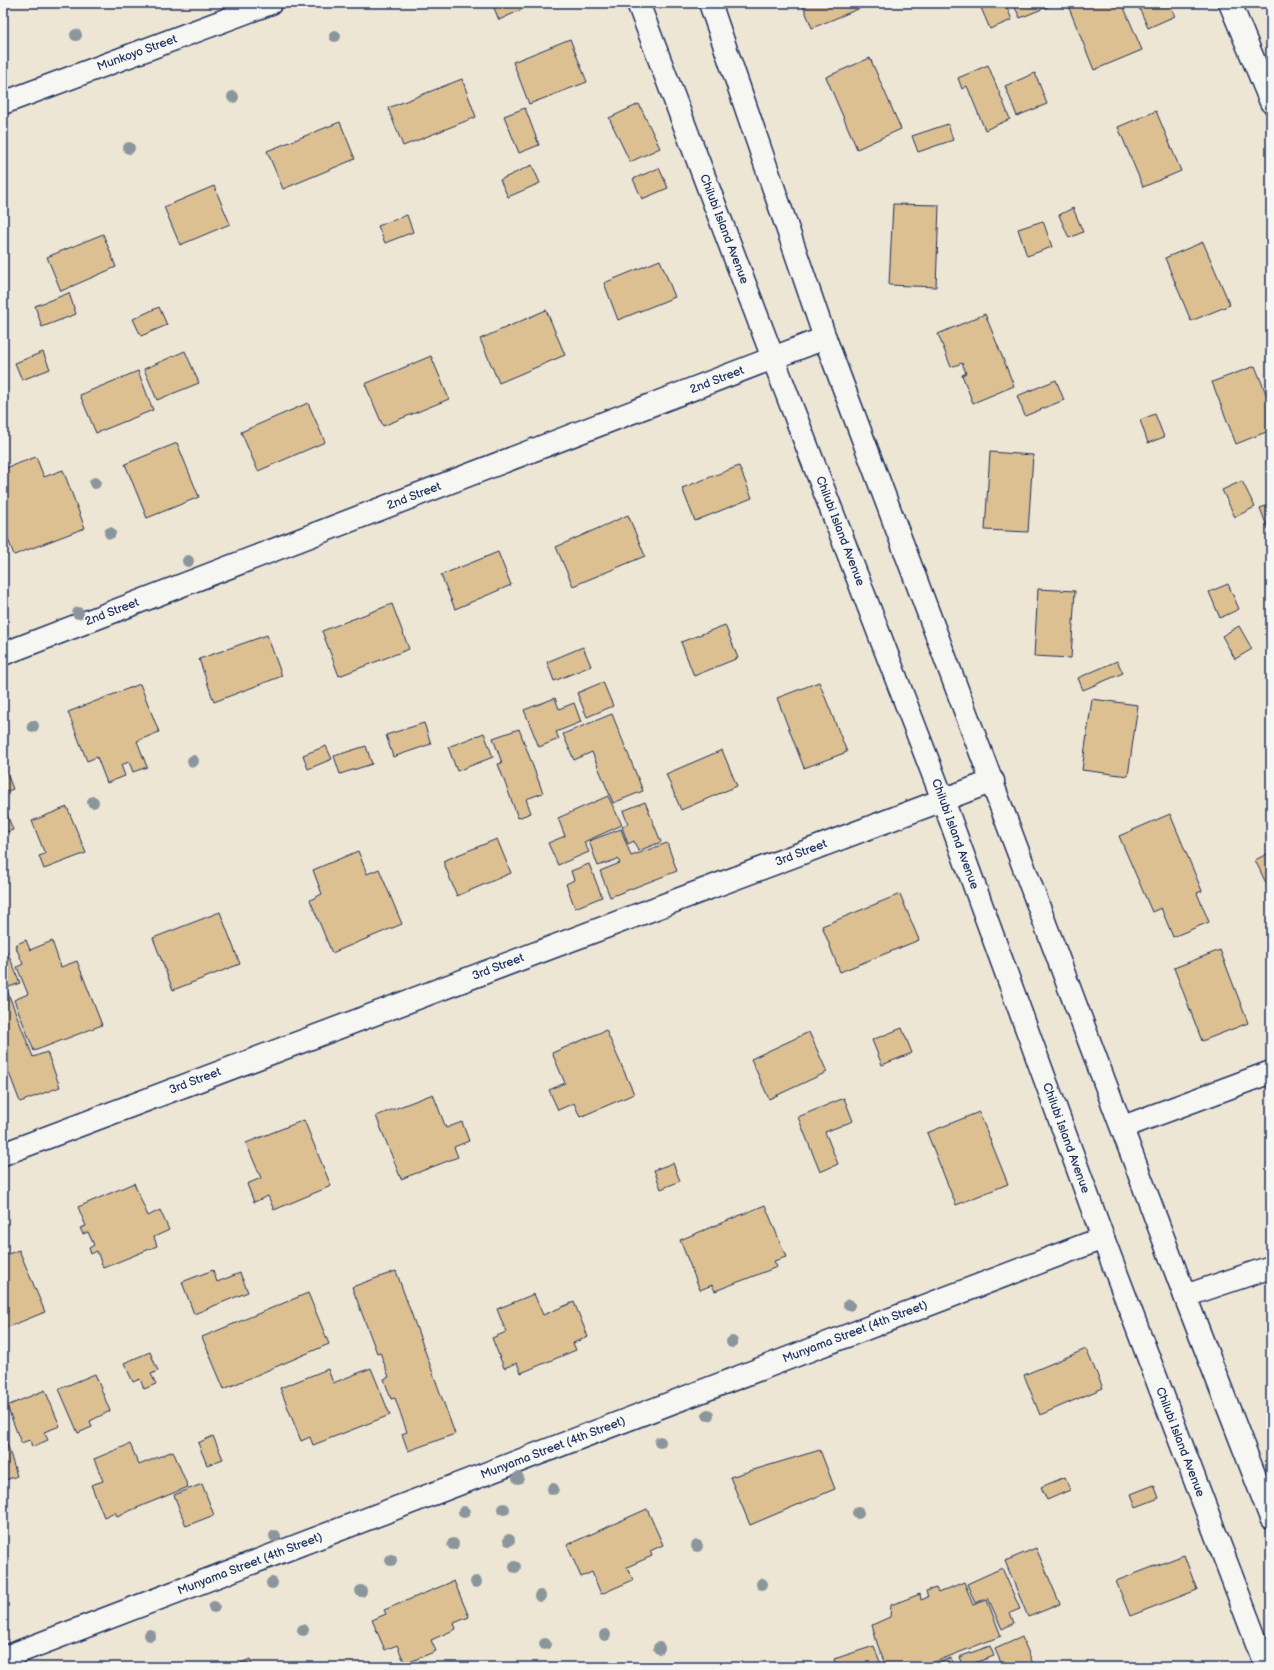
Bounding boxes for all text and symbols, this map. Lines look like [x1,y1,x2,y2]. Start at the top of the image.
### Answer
street label: Munkoyo Street [95,31,179,74]
street label: Chilubi Island Avenue [696,172,752,286]
street label: 2nd Street [688,363,746,397]
street label: Chilubi Island Avenue [812,474,868,588]
street label: 2nd Street [385,479,443,513]
street label: 2nd Street [83,595,141,629]
street label: Chilubi Island Avenue [928,777,982,891]
street label: 3rd Street [773,836,829,870]
street label: 3rd Street [470,950,526,984]
street label: 3rd Street [167,1064,223,1098]
street label: Chilubi Island Avenue [1039,1081,1093,1195]
street label: Munyama Street (4th Street) [780,1297,930,1367]
street label: Chilubi Island Avenue [1152,1385,1208,1499]
street label: Munyama Street (4th Street) [478,1413,628,1483]
street label: Munyama Street (4th Street) [175,1529,325,1599]

